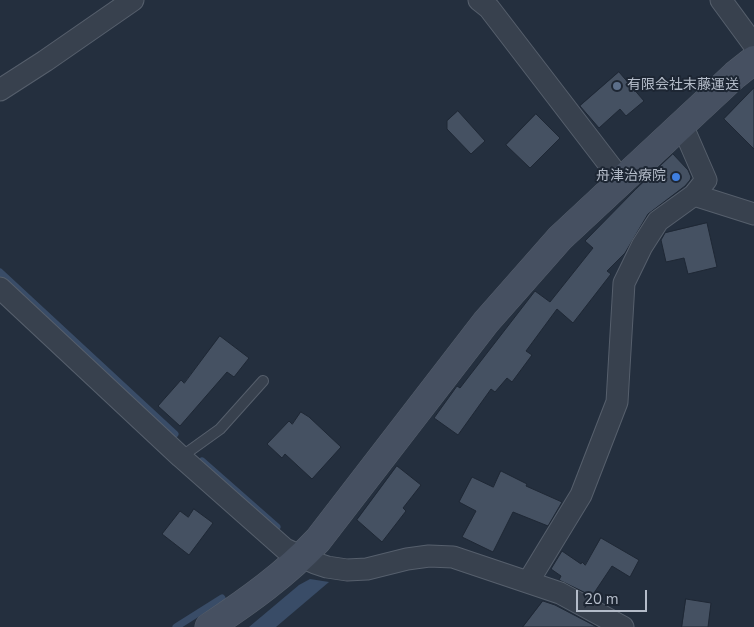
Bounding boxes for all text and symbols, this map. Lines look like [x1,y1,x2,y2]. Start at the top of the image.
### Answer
place label: 有限会社末藤運送 [627,78,739,94]
marker: 有限会社末藤運送 [611,80,623,92]
place label: 舟津治療院 [596,169,666,185]
marker: 舟津治療院 [670,171,682,183]
scale bar [579,580,650,612]
text: 20 m [584,589,619,609]

